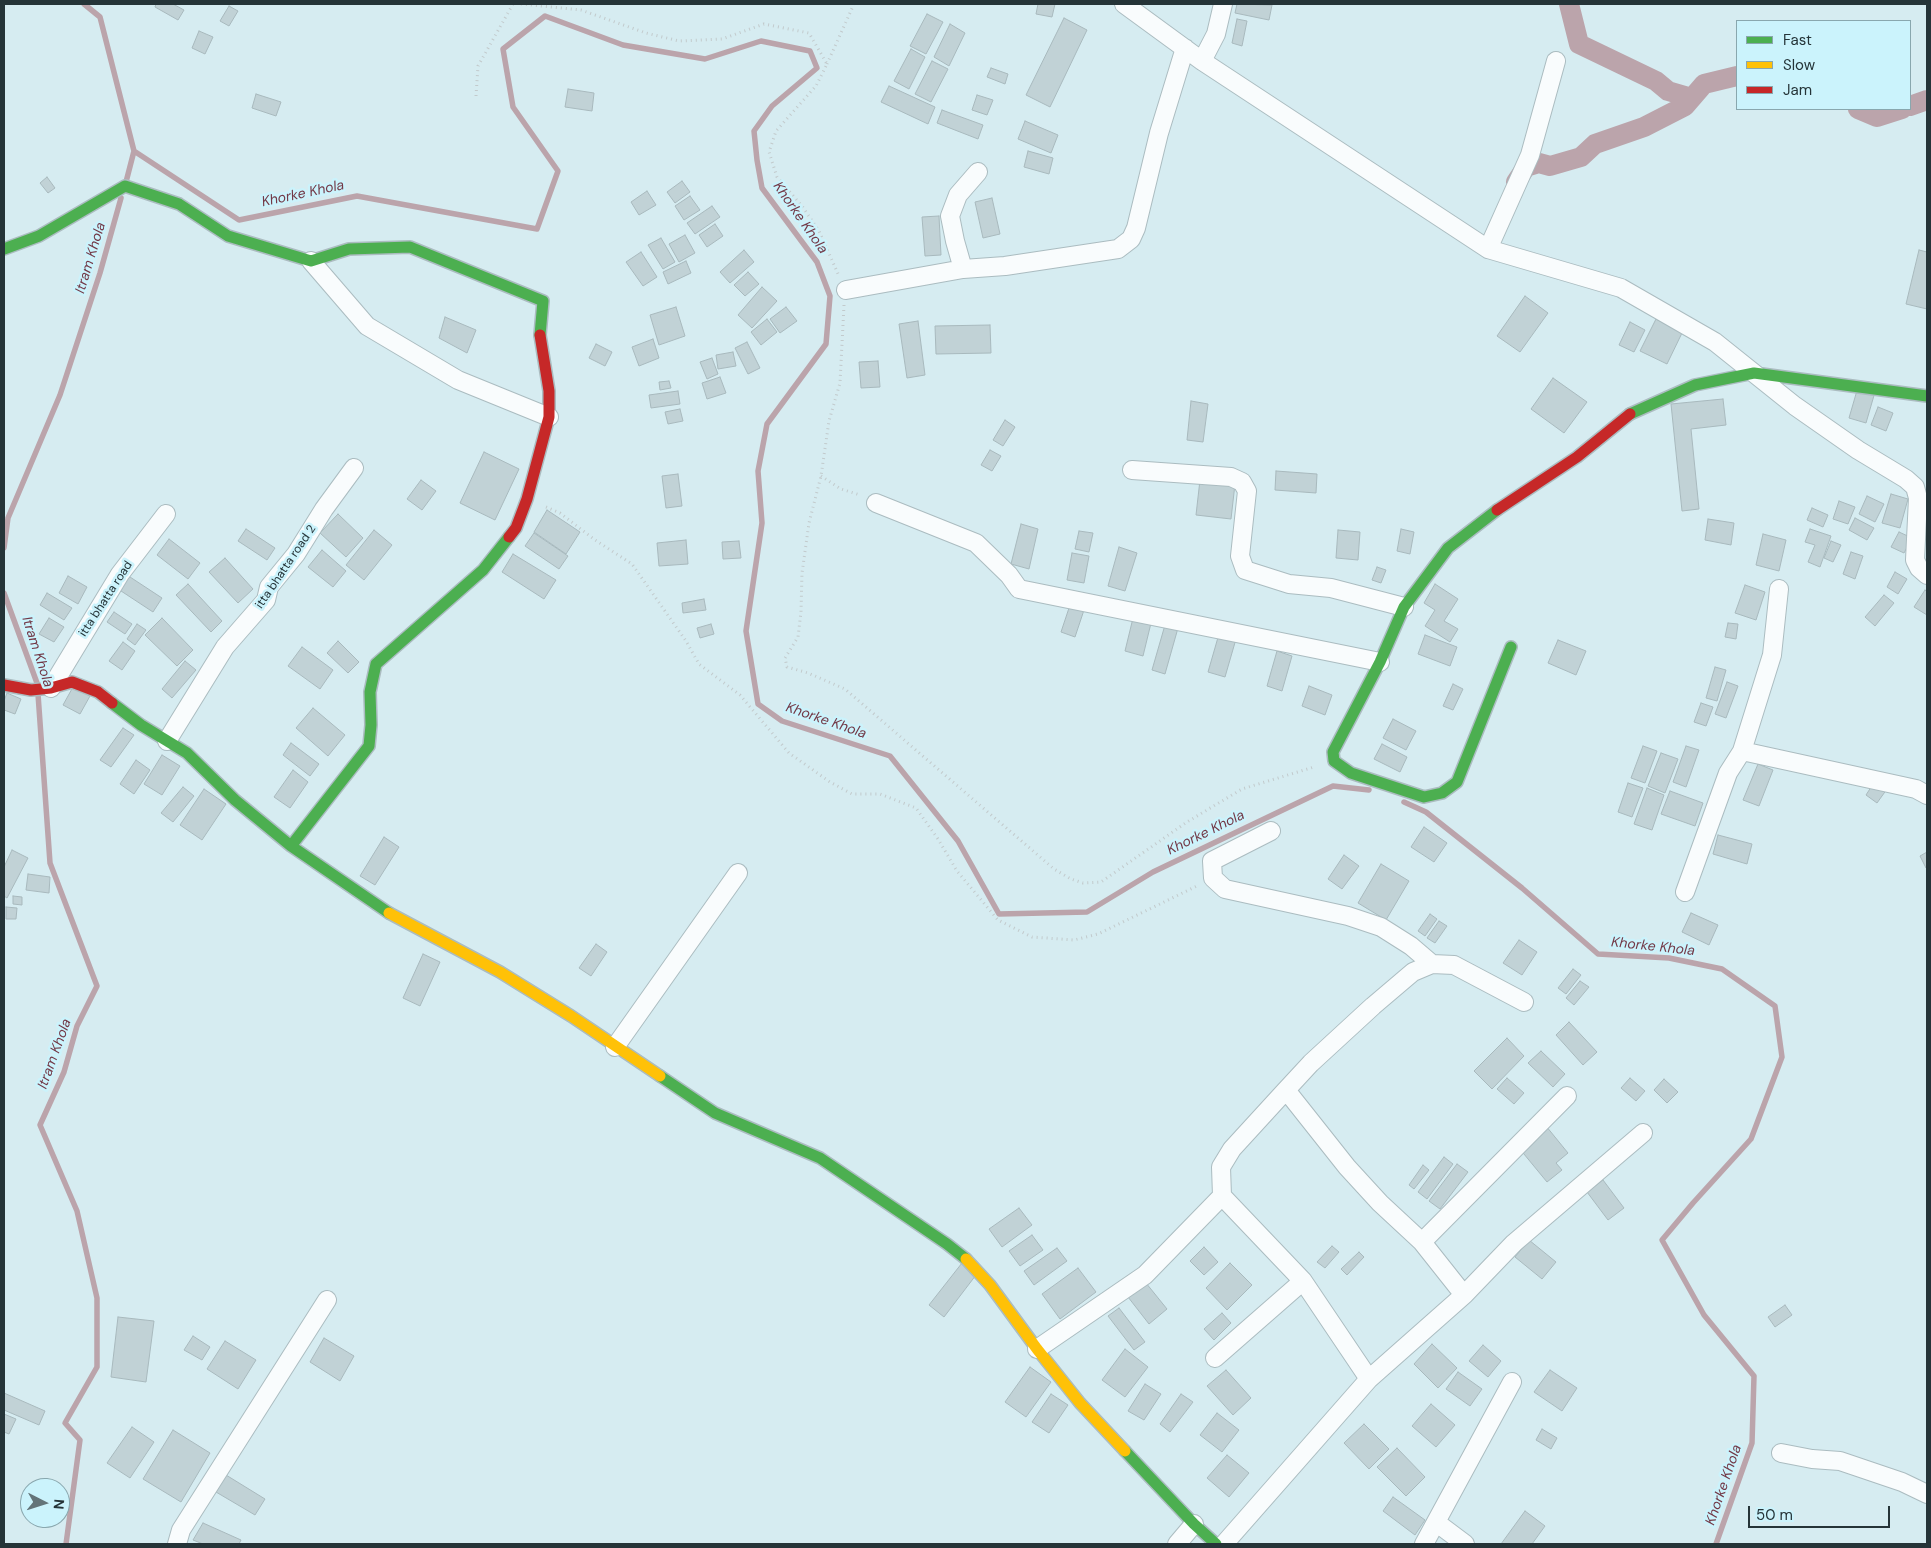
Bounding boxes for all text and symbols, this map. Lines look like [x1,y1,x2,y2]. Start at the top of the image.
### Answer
legend [1736,20,1911,110]
text: Fast [1783,30,1812,50]
text: Slow [1783,55,1815,75]
text: Jam [1783,80,1812,100]
water label: Khorke Khola [260,177,346,211]
water label: Khorke Khola [769,179,831,257]
water label: Itram Khola [72,220,110,296]
street label: itta bhatta road 2 [253,523,319,611]
street label: itta bhatta road [76,558,136,640]
water label: Itram Khola [18,615,56,689]
water label: Khorke Khola [784,699,868,743]
water label: Khorke Khola [1165,807,1247,859]
water label: Khorke Khola [1610,934,1696,960]
water label: Itram Khola [35,1017,75,1091]
water label: Khorke Khola [1702,1443,1746,1527]
north arrow [20,1478,70,1528]
scale bar [1751,1496,1894,1528]
text: N [50,1498,68,1510]
text: 50 m [1756,1505,1793,1525]

